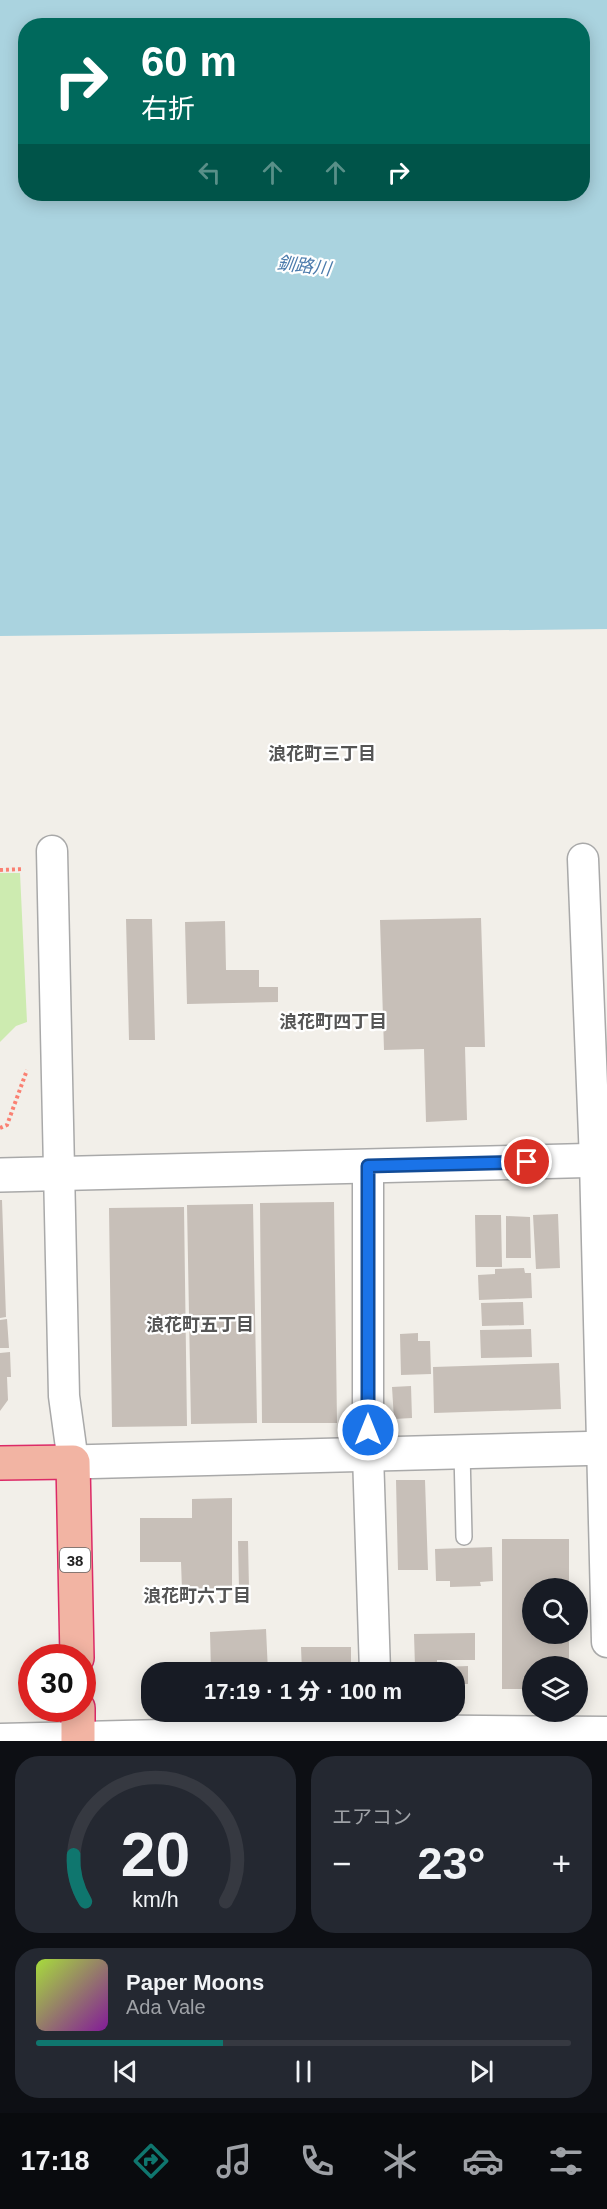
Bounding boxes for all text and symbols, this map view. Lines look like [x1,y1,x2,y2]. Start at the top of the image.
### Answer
text: 60 m [141,38,237,85]
icon: right [42,42,120,120]
text: 右折 [141,94,195,124]
icon: left [193,156,226,189]
icon: ahead [256,156,289,189]
icon: ahead [319,156,352,189]
icon: right [382,156,415,189]
water label: 釧路川 [276,253,334,279]
district label: 浪花町三丁目 [268,744,376,764]
district label: 浪花町四丁目 [279,1012,387,1032]
pin [501,1136,552,1187]
icon: arrive [510,1145,543,1178]
district label: 浪花町五丁目 [146,1315,254,1335]
position arrow [336,1398,400,1462]
road number: 38 [60,1548,90,1572]
map controls [522,1578,588,1722]
button: search [522,1578,588,1644]
district label: 浪花町六丁目 [143,1586,251,1606]
speed limit sign: 30 [18,1644,96,1722]
button: layers [522,1656,588,1722]
text: 17:19 · 1 分 · 100 m [204,1679,402,1704]
text: エアコン [332,1806,412,1828]
text: 20 [121,1820,190,1889]
text: 23° [417,1838,486,1889]
text: − [332,1845,351,1882]
text: + [552,1845,571,1882]
text: km/h [132,1888,179,1912]
text: Paper Moons [126,1970,264,1995]
text: Ada Vale [126,1996,206,2018]
icon: previous [109,2055,142,2088]
icon: pause [287,2055,320,2088]
icon: next [465,2055,498,2088]
icon: directions [130,2140,172,2182]
icon: music [213,2140,255,2182]
icon: phone [296,2140,338,2182]
icon: climate [379,2140,421,2182]
icon: car [462,2140,504,2182]
icon: filters [545,2140,587,2182]
text: 17:18 [20,2146,89,2176]

